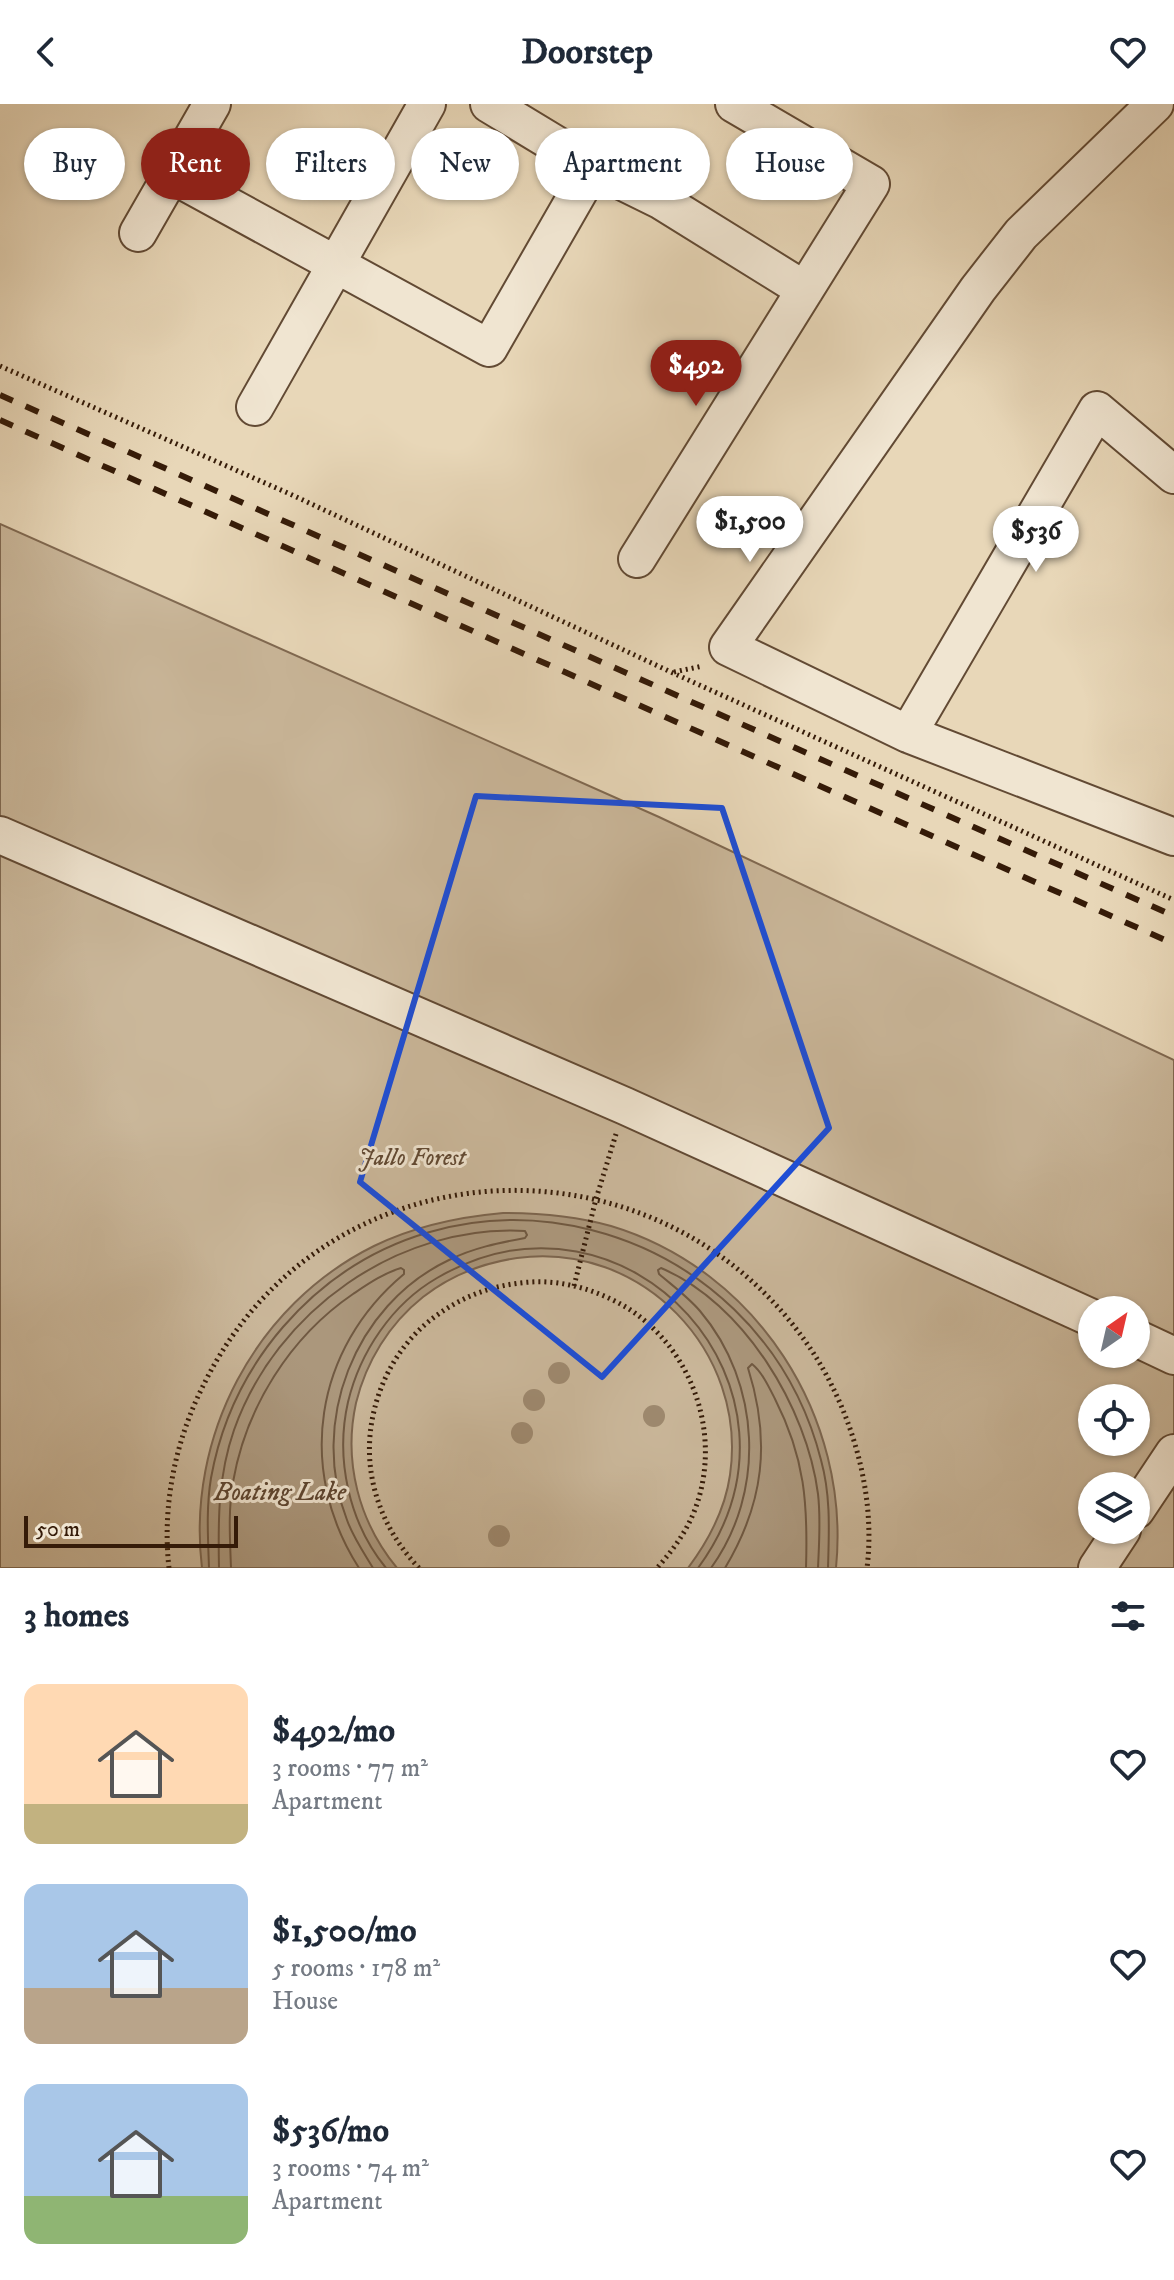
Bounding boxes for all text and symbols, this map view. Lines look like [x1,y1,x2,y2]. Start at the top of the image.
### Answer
icon: back [24,30,68,74]
text: Doorstep [521,30,653,75]
icon: heart [1106,30,1150,74]
chip: Buy [24,128,125,200]
chip: Rent [141,128,250,200]
chip: Filters [266,128,395,200]
chip: New [411,128,519,200]
chip: Apartment [535,128,710,200]
chip: House [726,128,853,200]
pin: $492 [649,340,743,408]
text: $492 [669,349,723,382]
pin: $1,500 [685,496,815,564]
text: $1,500 [714,505,786,538]
pin: $536 [989,506,1083,574]
text: $536 [1011,515,1061,548]
park label: Jallo Forest [358,1143,467,1173]
north arrow [1078,1296,1150,1368]
map controls [1078,1296,1150,1544]
button: locate [1078,1384,1150,1456]
button: layers [1078,1472,1150,1544]
water label: Boating Lake [213,1476,347,1509]
scale bar [24,1512,238,1548]
text: 50 m [36,1516,80,1543]
icon: filters [1106,1594,1150,1638]
text: 3 homes [24,1595,129,1637]
text: $492/mo [272,1710,395,1752]
icon: home [88,1716,184,1812]
icon: heart [1106,1742,1150,1786]
text: 3 rooms · 77 m² [272,1752,428,1785]
text: Apartment [272,1785,383,1818]
text: $1,500/mo [272,1910,416,1952]
icon: home [88,1916,184,2012]
icon: heart [1106,1942,1150,1986]
text: 5 rooms · 178 m² [272,1952,440,1985]
text: House [272,1985,338,2018]
text: $536/mo [272,2110,389,2152]
icon: home [88,2116,184,2212]
icon: heart [1106,2142,1150,2186]
text: 3 rooms · 74 m² [272,2152,429,2185]
text: Apartment [272,2185,383,2218]

